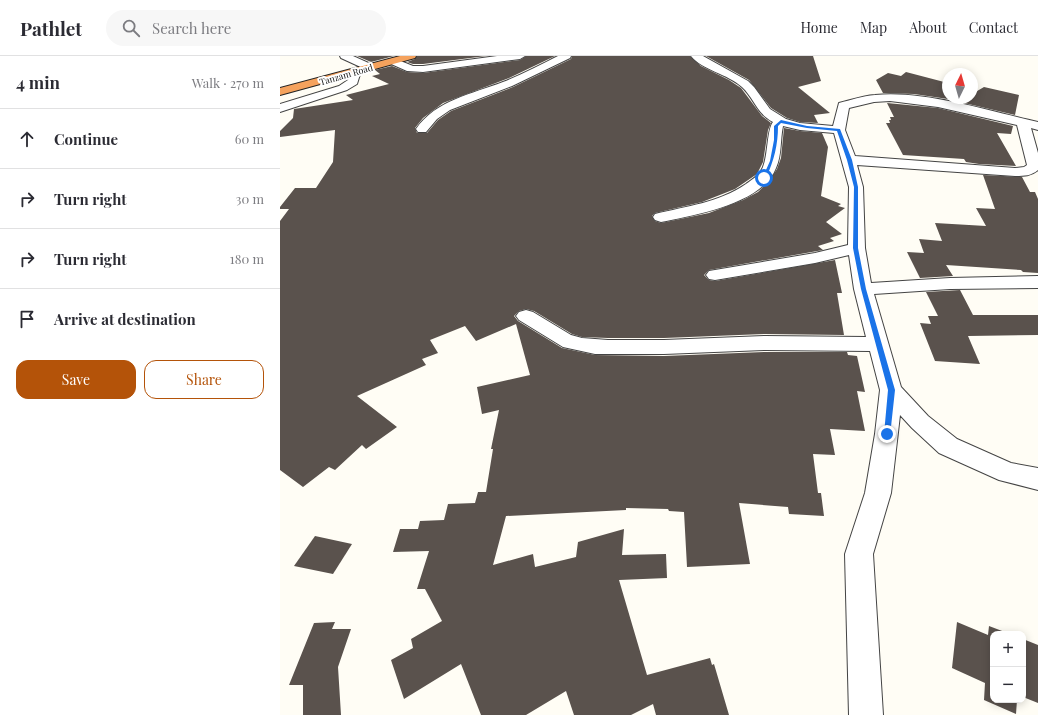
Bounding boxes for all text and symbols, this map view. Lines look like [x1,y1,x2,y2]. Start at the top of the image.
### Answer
search box [106,10,386,46]
text: Pathlet [20,15,82,41]
icon: search [120,17,142,39]
text: Search here [152,18,231,38]
text: Home [800,18,838,37]
text: Map [860,18,887,37]
text: About [909,18,947,37]
text: Contact [969,18,1018,37]
street label: Tanzam Road [318,60,375,87]
north arrow [942,68,978,104]
text: 4 min [16,71,60,93]
text: Walk · 270 m [192,74,264,91]
icon: ahead [16,128,38,150]
text: Continue [54,129,118,149]
text: 60 m [235,130,264,147]
route start [755,169,773,187]
icon: right [16,188,38,210]
text: Turn right [54,189,127,209]
text: 30 m [236,190,264,207]
icon: right [16,248,38,270]
text: Turn right [54,249,127,269]
text: 180 m [230,250,264,267]
icon: arrive [16,308,38,330]
text: Arrive at destination [54,309,196,329]
button: Save [16,360,136,399]
button: Share [144,360,264,399]
route end [878,425,896,443]
map controls [990,631,1026,703]
button: + [990,631,1026,667]
button: − [990,667,1026,703]

